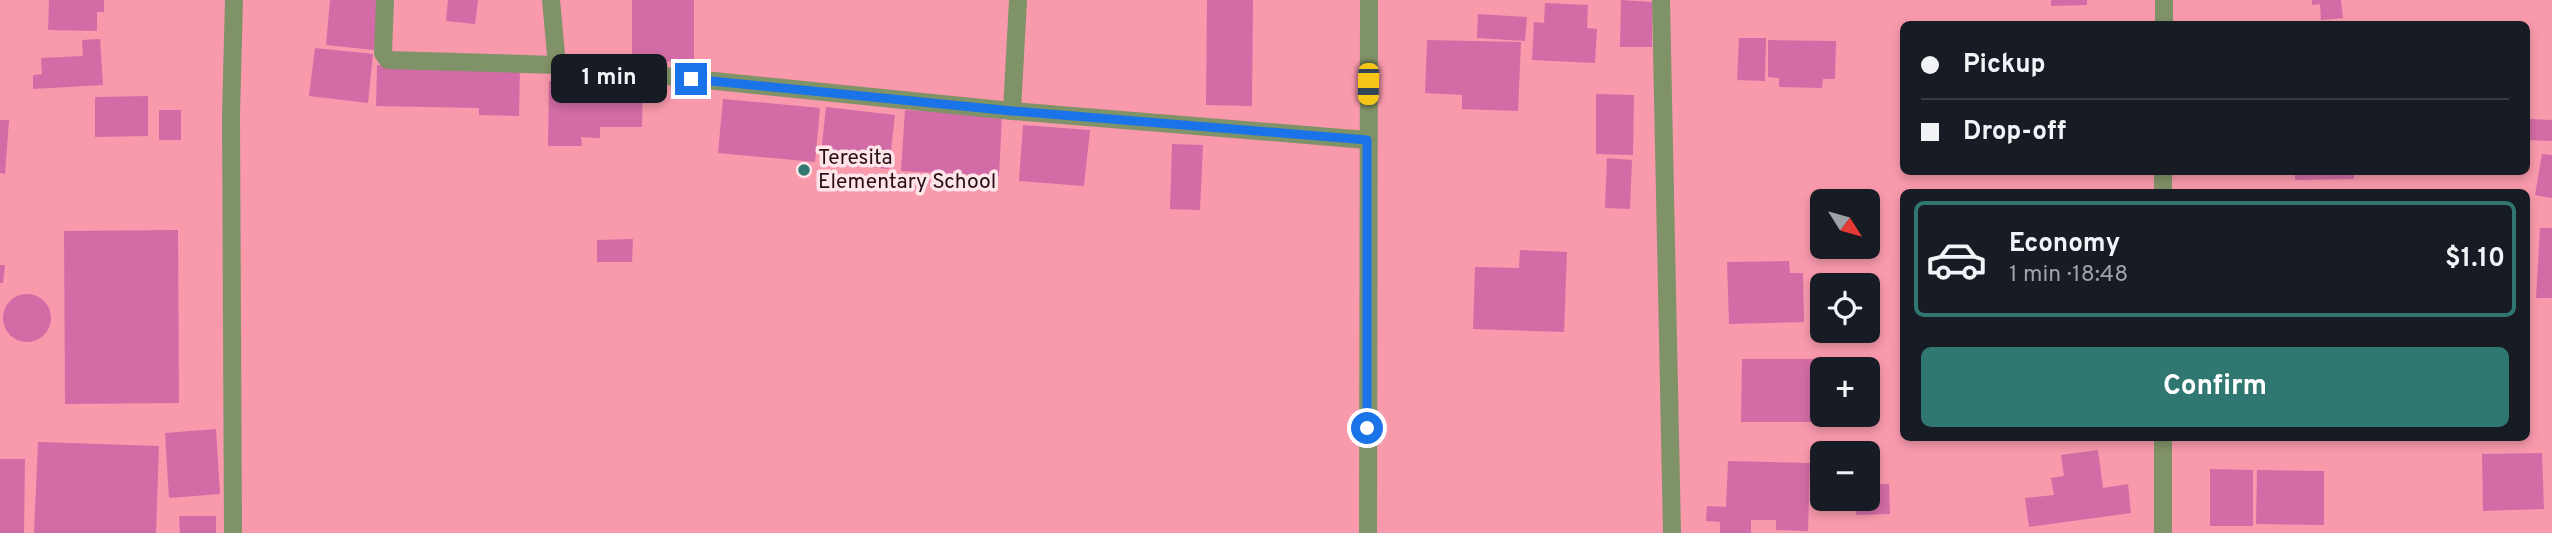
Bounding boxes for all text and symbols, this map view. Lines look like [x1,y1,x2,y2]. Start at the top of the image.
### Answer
text: Pickup [1963,49,2046,82]
callout: 1 min [551,55,666,104]
route end [675,63,707,95]
car [1358,63,1379,105]
text: 1 min [581,64,637,93]
text: Drop-off [1963,116,2066,149]
place label: Teresita Elementary School [818,145,996,196]
marker: Teresita Elementary School [796,162,812,178]
north arrow [1810,189,1880,259]
map controls [1810,189,1880,511]
icon: car [1925,228,1988,291]
text: Economy [2009,228,2120,261]
text: $1.10 [2445,243,2505,276]
text: 1 min · 18:48 [2009,261,2128,290]
button: locate [1810,273,1880,343]
button: Confirm [1921,347,2509,427]
button: + [1810,357,1880,427]
route start [1351,412,1383,444]
button: − [1810,441,1880,511]

